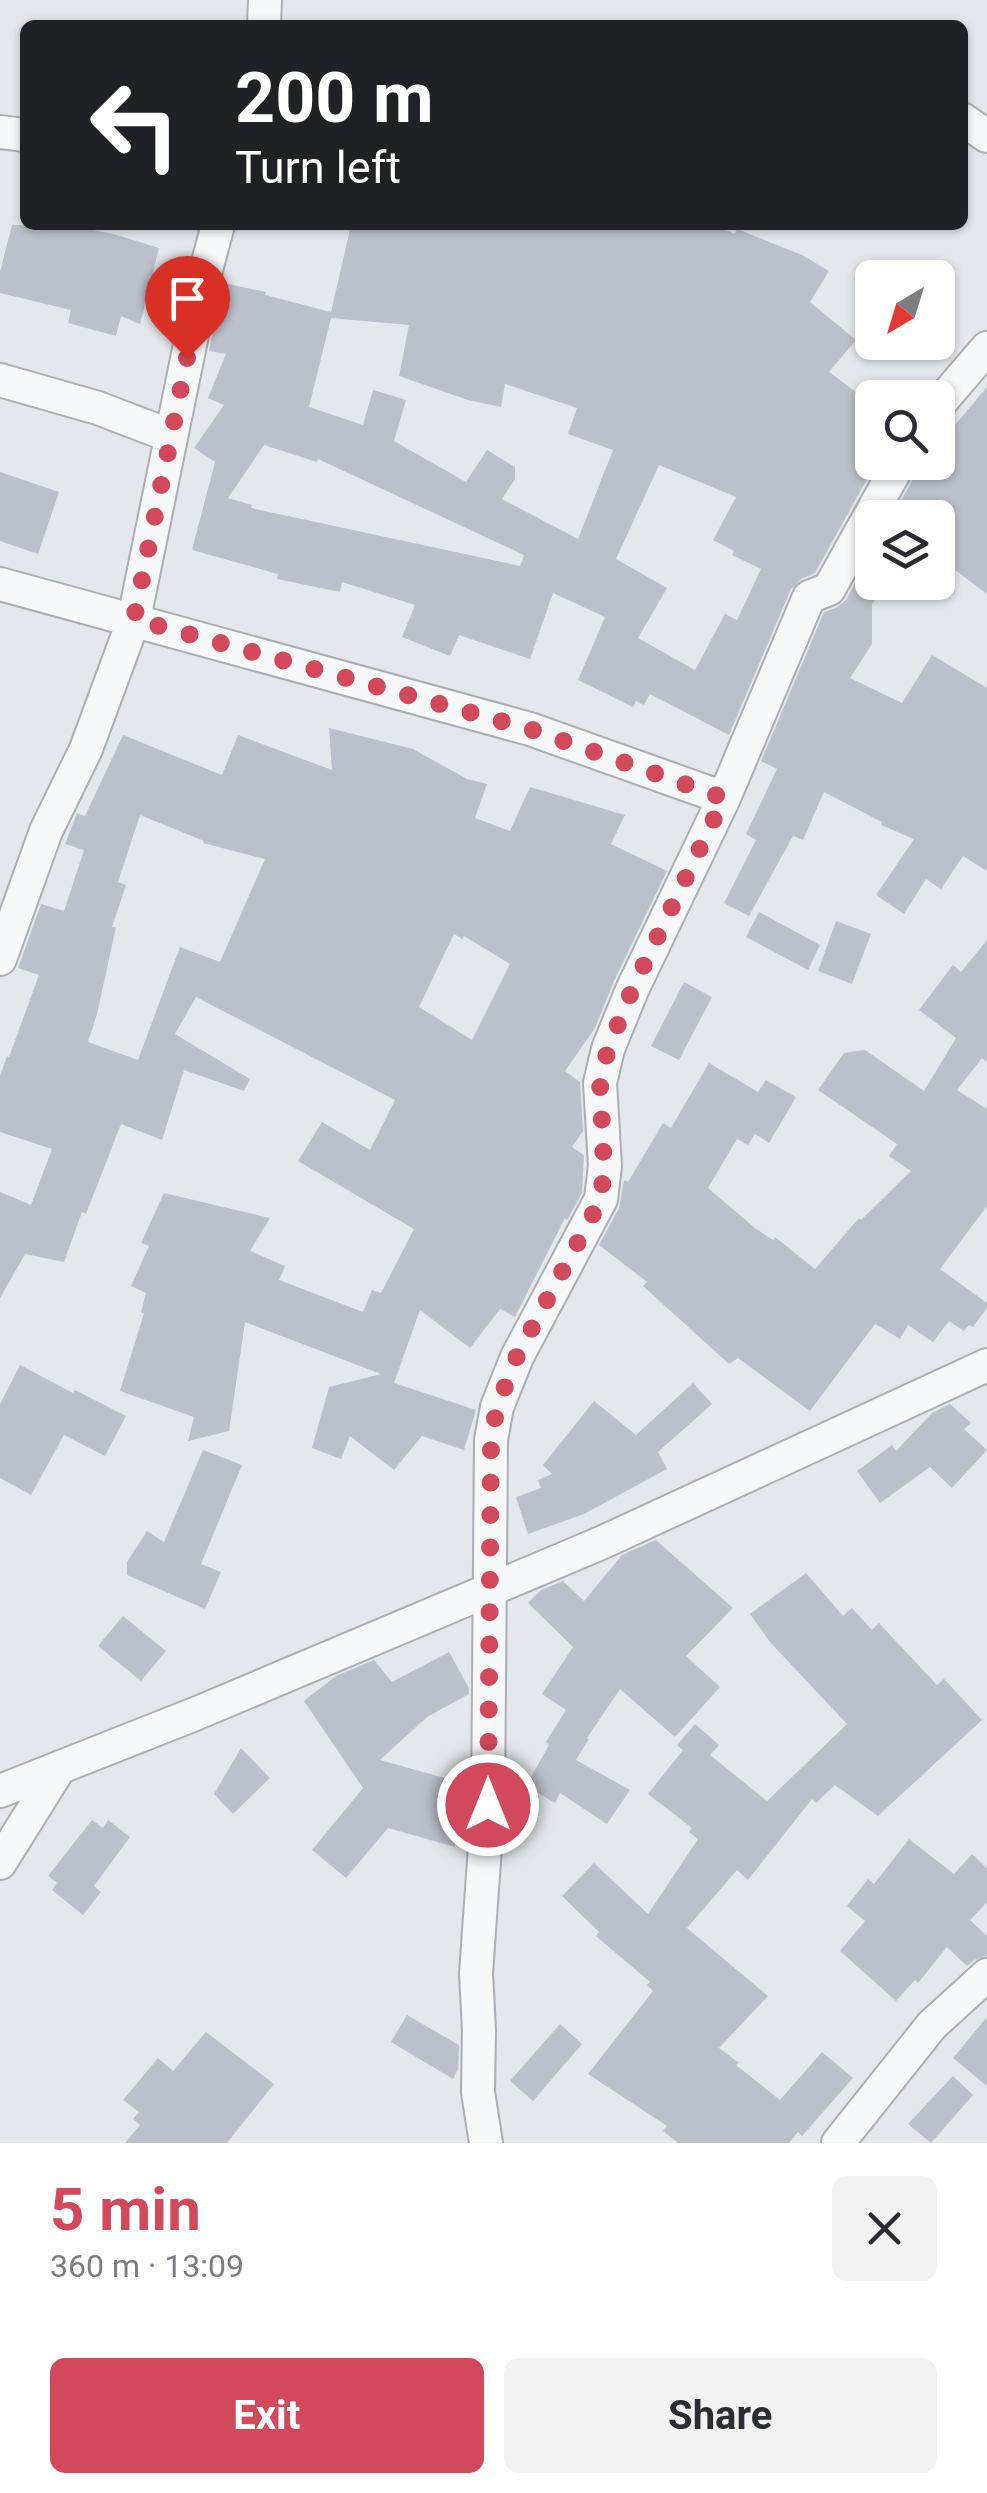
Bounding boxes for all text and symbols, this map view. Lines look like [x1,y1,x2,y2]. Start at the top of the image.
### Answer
text: 200 m [235,57,434,139]
icon: left [70,60,200,190]
text: Turn left [235,141,401,194]
pin [145,256,230,359]
north arrow [855,260,955,360]
map controls [855,260,955,600]
icon: arrive [160,271,215,326]
button: search [855,380,955,480]
button: layers [855,500,955,600]
position arrow [436,1753,540,1857]
text: 5 min [50,2174,201,2245]
button: close [832,2176,937,2281]
text: 360 m · 13:09 [50,2247,244,2285]
button: Exit [50,2358,484,2473]
button: Share [504,2358,937,2473]

